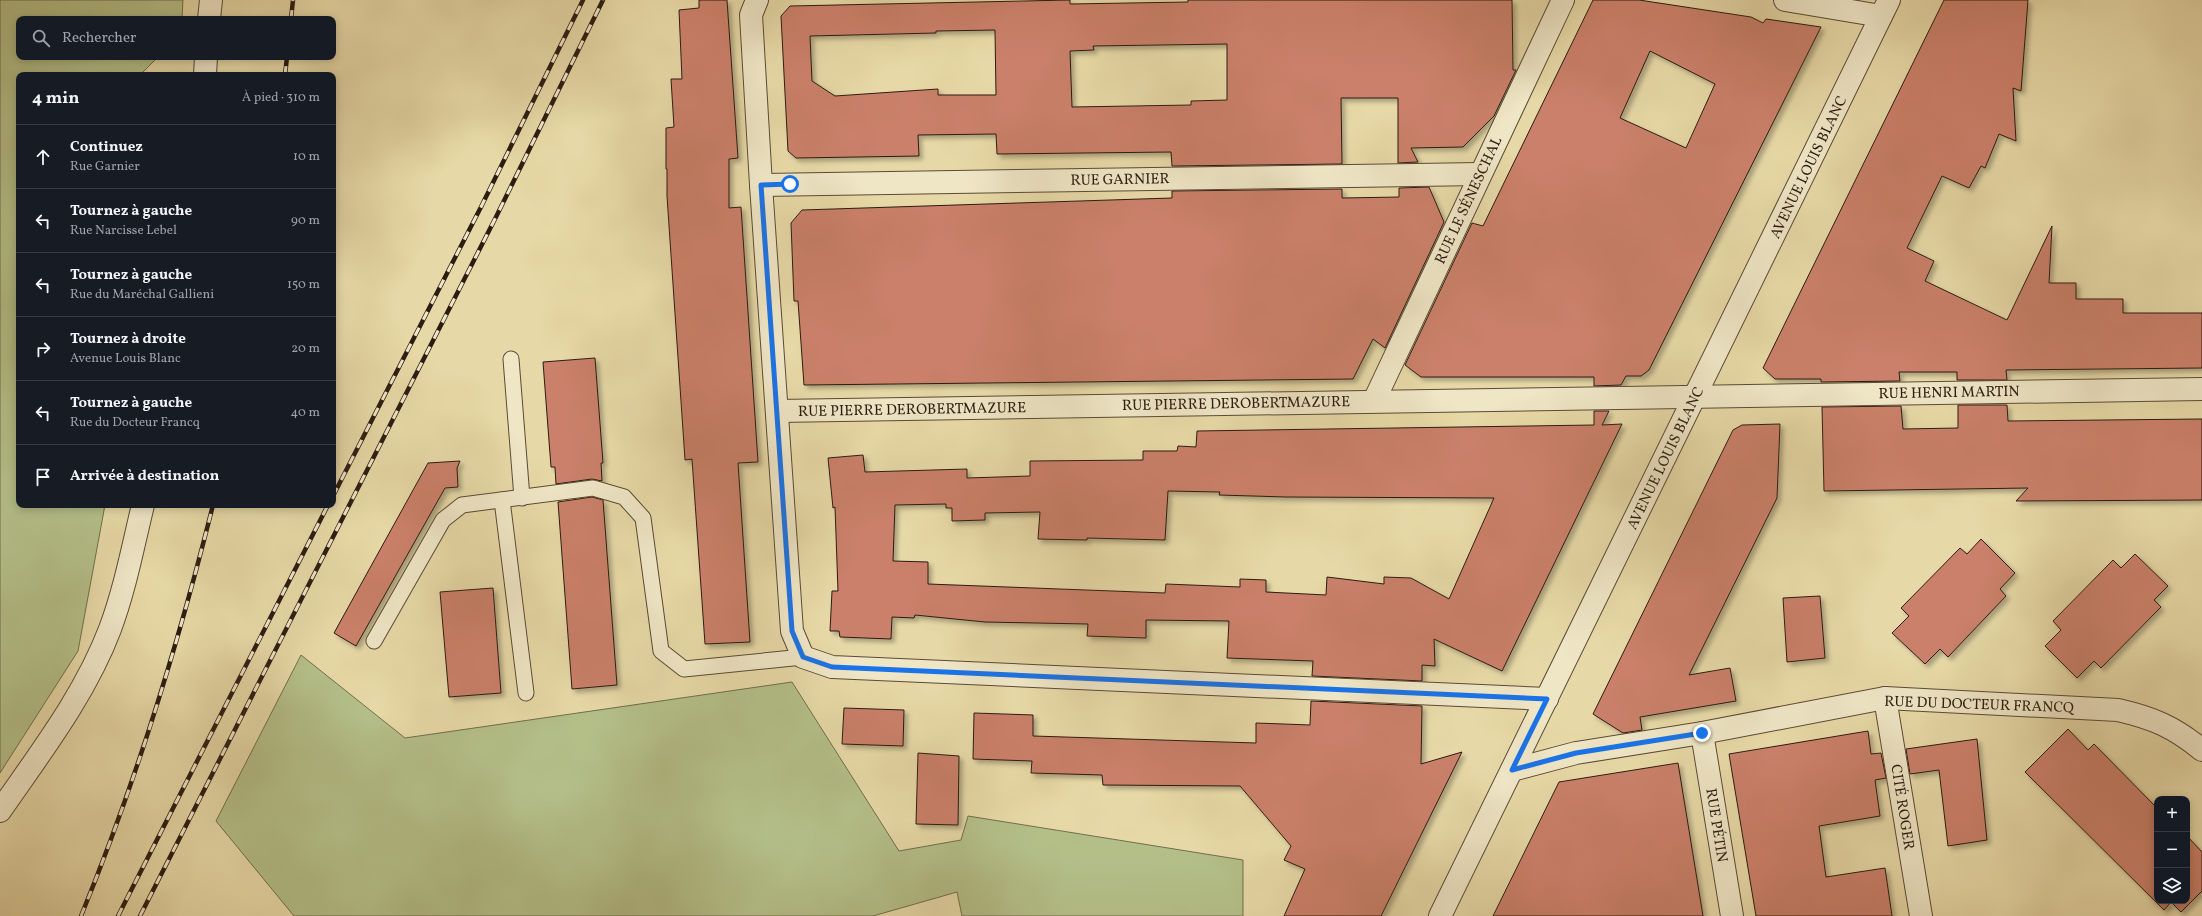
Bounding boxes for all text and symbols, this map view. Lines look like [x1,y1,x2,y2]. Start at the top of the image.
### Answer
search box [16,16,336,60]
icon: search [30,27,52,49]
text: Rechercher [62,28,136,49]
text: 4 min [32,87,79,110]
text: À pied · 310 m [242,89,320,107]
street label: AVENUE LOUIS BLANC [1766,93,1853,242]
street label: RUE LE SÉNESCHAL [1431,133,1508,268]
text: Continuez [70,137,143,158]
icon: ahead [32,146,54,168]
text: 10 m [293,148,320,166]
text: Rue Garnier [70,158,140,176]
street label: RUE GARNIER [1070,169,1170,192]
route start [781,175,799,193]
text: Tournez à gauche [70,201,192,222]
icon: left [32,210,54,232]
text: 90 m [291,212,320,230]
text: Rue Narcisse Lebel [70,222,177,240]
text: Tournez à gauche [70,265,192,286]
icon: left [32,274,54,296]
text: 150 m [287,276,320,294]
text: Rue du Maréchal Gallieni [70,286,214,304]
text: Tournez à droite [70,329,186,350]
icon: right [32,338,54,360]
text: 20 m [291,340,320,358]
text: Avenue Louis Blanc [70,350,181,368]
street label: RUE HENRI MARTIN [1878,382,2020,405]
street label: AVENUE LOUIS BLANC [1623,384,1710,533]
street label: RUE PIERRE DEROBERTMAZURE [1122,392,1350,417]
text: Tournez à gauche [70,393,192,414]
street label: RUE PIERRE DEROBERTMAZURE [798,398,1026,423]
icon: left [32,402,54,424]
text: 40 m [291,404,320,422]
text: Rue du Docteur Francq [70,414,200,432]
icon: arrive [32,466,54,488]
text: Arrivée à destination [70,466,219,487]
street label: RUE DU DOCTEUR FRANCQ [1884,692,2075,719]
route end [1693,724,1711,742]
street label: CITÉ ROGER [1884,763,1919,852]
street label: RUE PÉTIN [1699,787,1732,864]
map controls [2154,796,2190,904]
button: + [2154,796,2190,832]
button: − [2154,832,2190,868]
button: layers [2154,868,2190,904]

